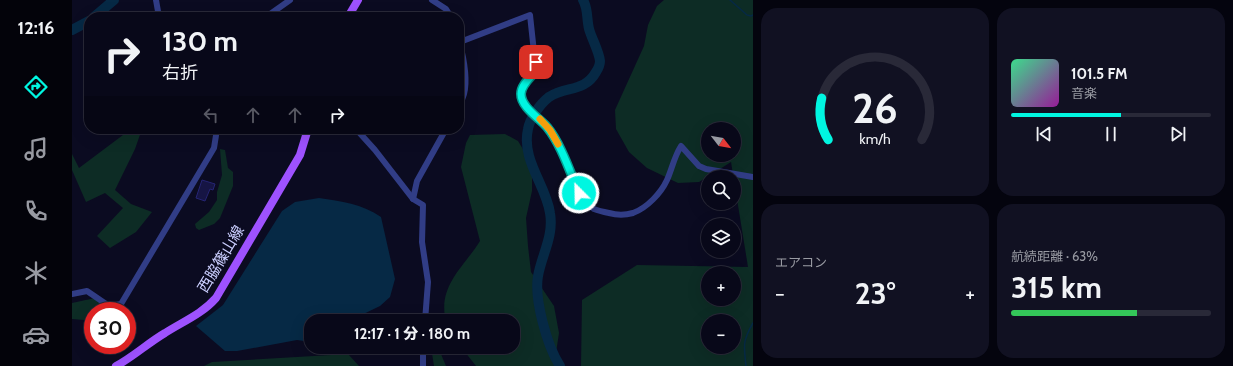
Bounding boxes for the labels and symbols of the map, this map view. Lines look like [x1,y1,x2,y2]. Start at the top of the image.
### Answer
pin [519,45,553,79]
north arrow [701,122,741,162]
position arrow [558,172,600,214]
street label: 西脇篠山線 [194,222,248,296]
speed limit sign: 30 [84,302,136,354]

